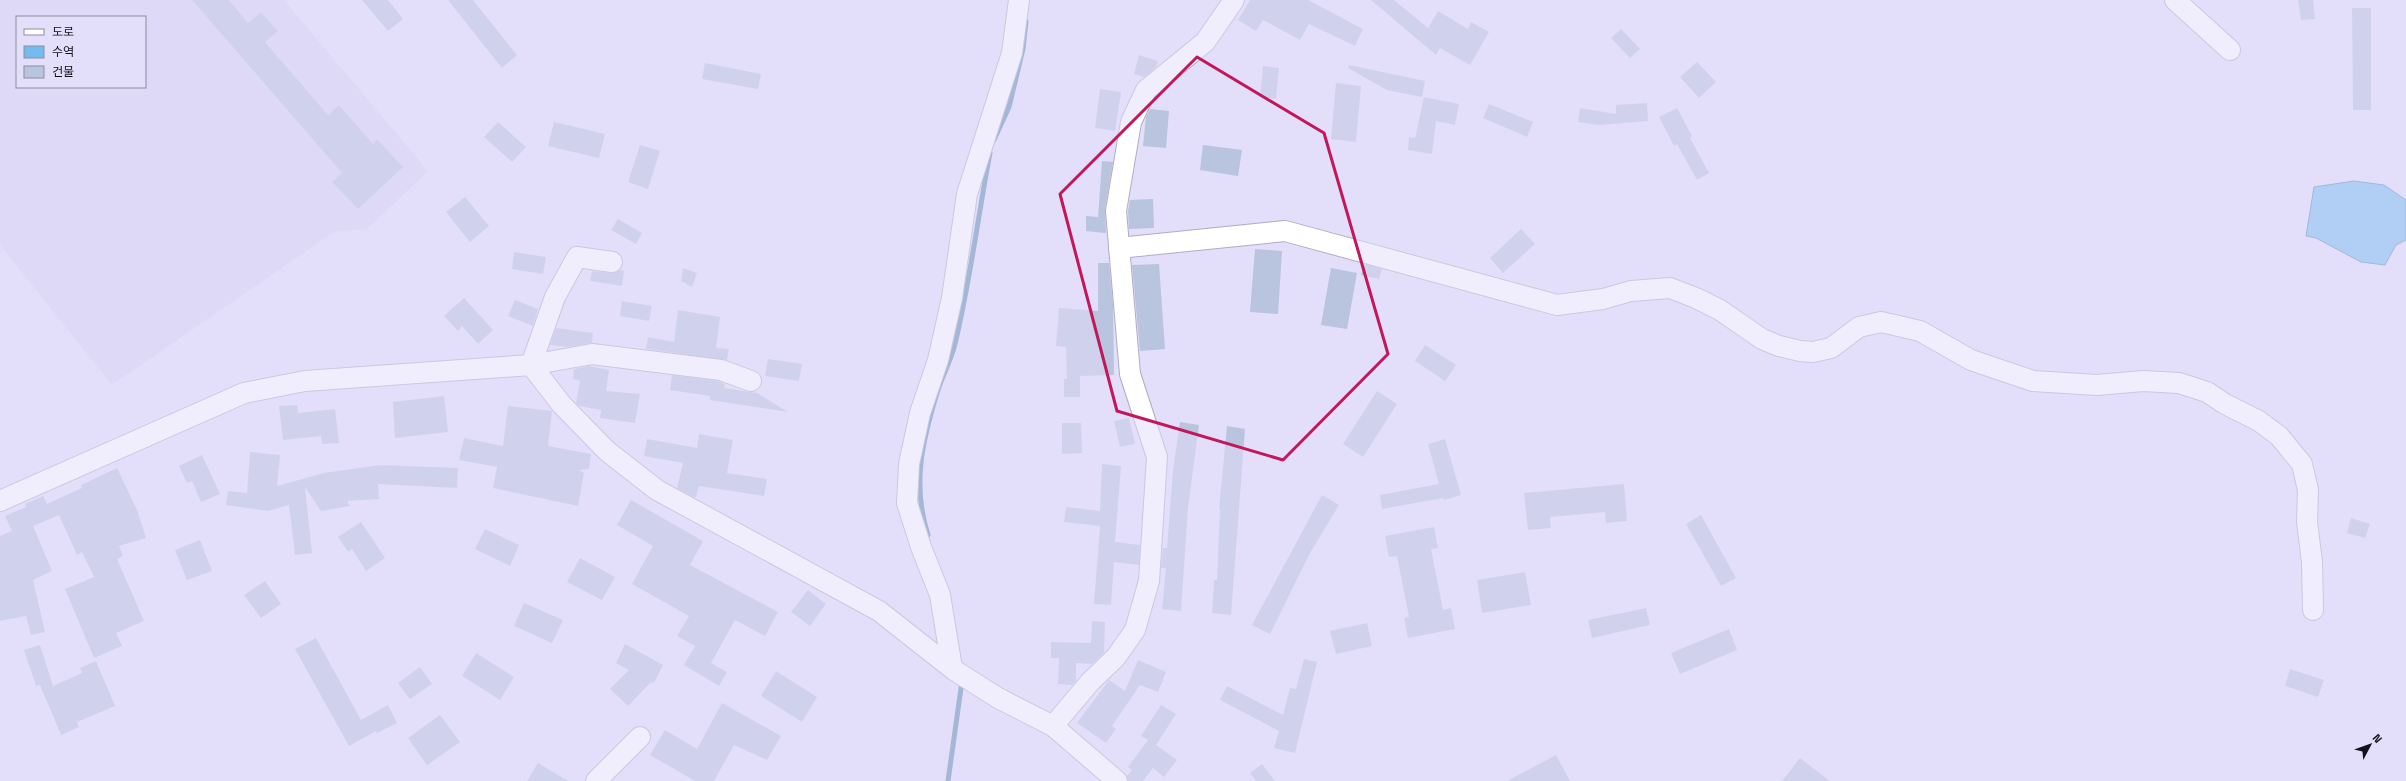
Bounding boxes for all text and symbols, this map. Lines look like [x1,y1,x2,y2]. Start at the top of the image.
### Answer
legend [16,16,146,88]
text: 도로 [52,24,74,40]
text: 수역 [52,44,74,60]
text: 건물 [52,64,74,80]
north arrow [2350,725,2390,765]
text: N [2370,731,2385,746]

